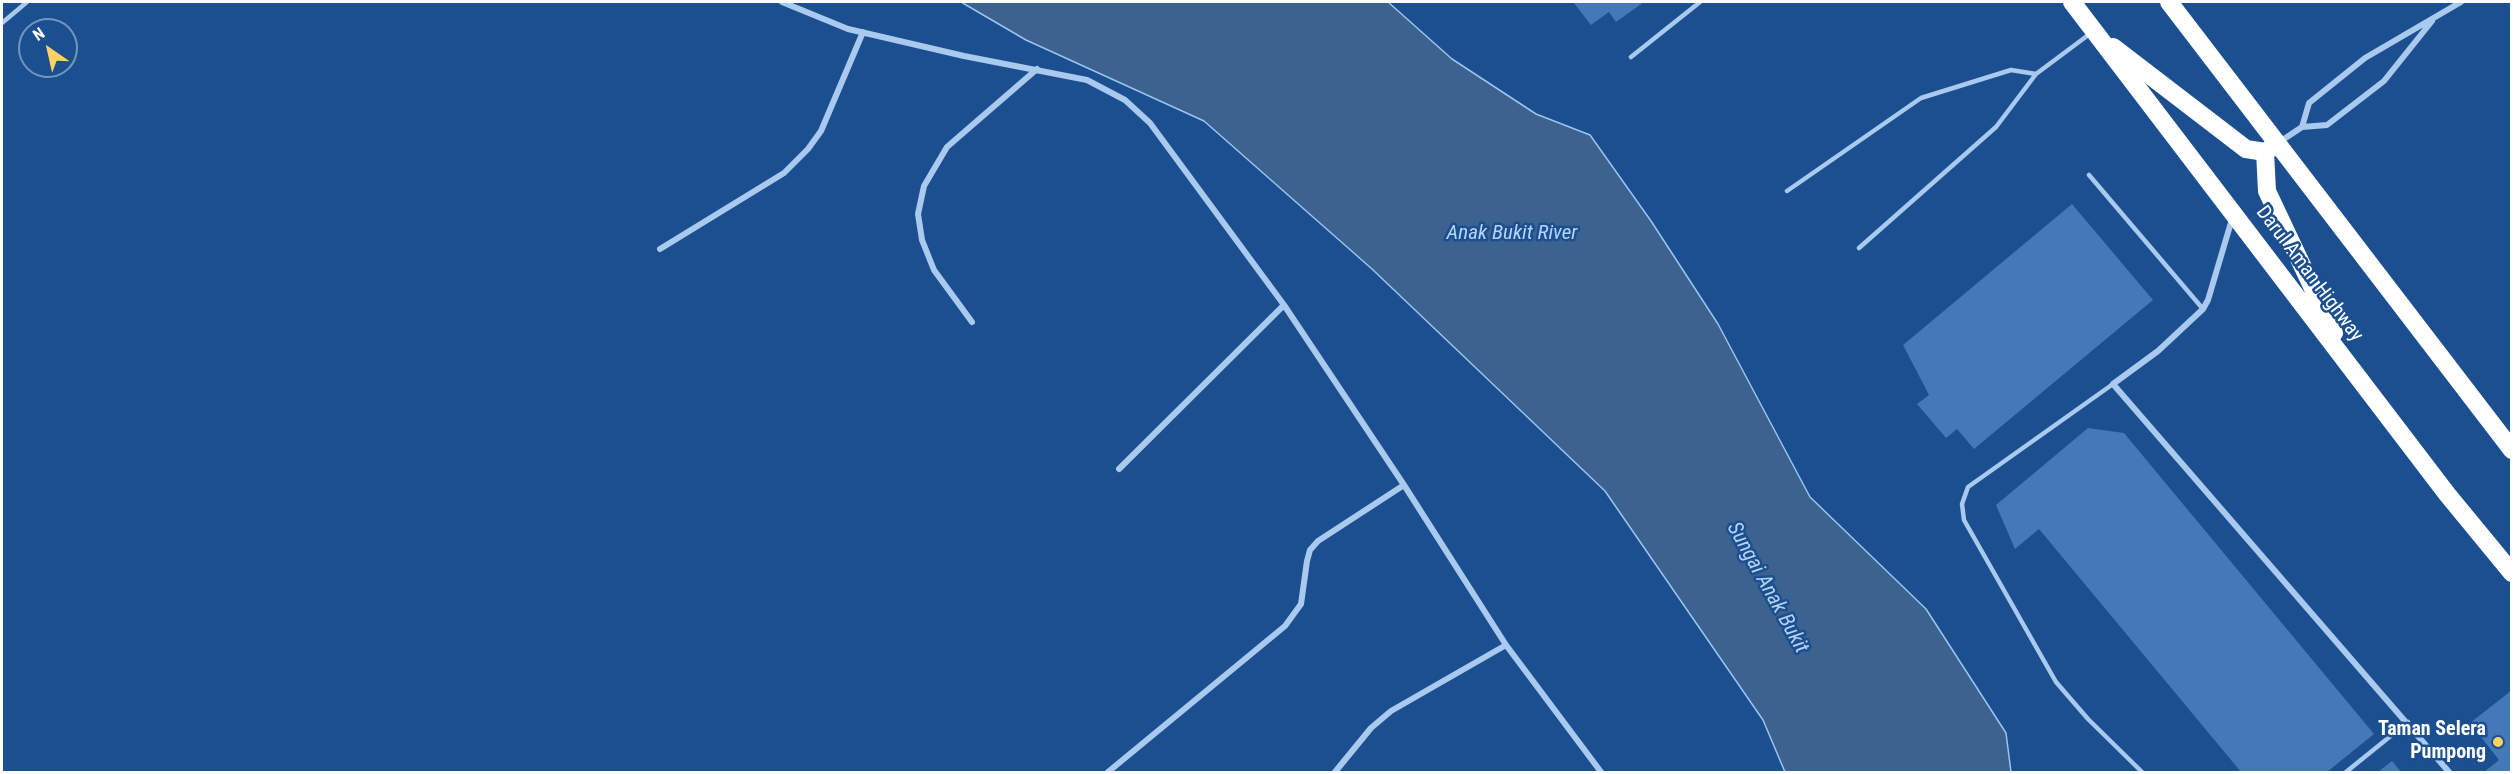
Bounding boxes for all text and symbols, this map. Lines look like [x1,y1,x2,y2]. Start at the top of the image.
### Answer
north arrow [18,18,78,78]
text: N [29,24,48,45]
street label: Darul Aman Highway [2250,201,2368,347]
water label: Anak Bukit River [1447,221,1577,247]
water label: Sungai Anak Bukit [1721,518,1813,658]
place label: Taman Selera Pumpong [2378,718,2486,765]
marker: Taman Selera Pumpong [2491,735,2505,749]

